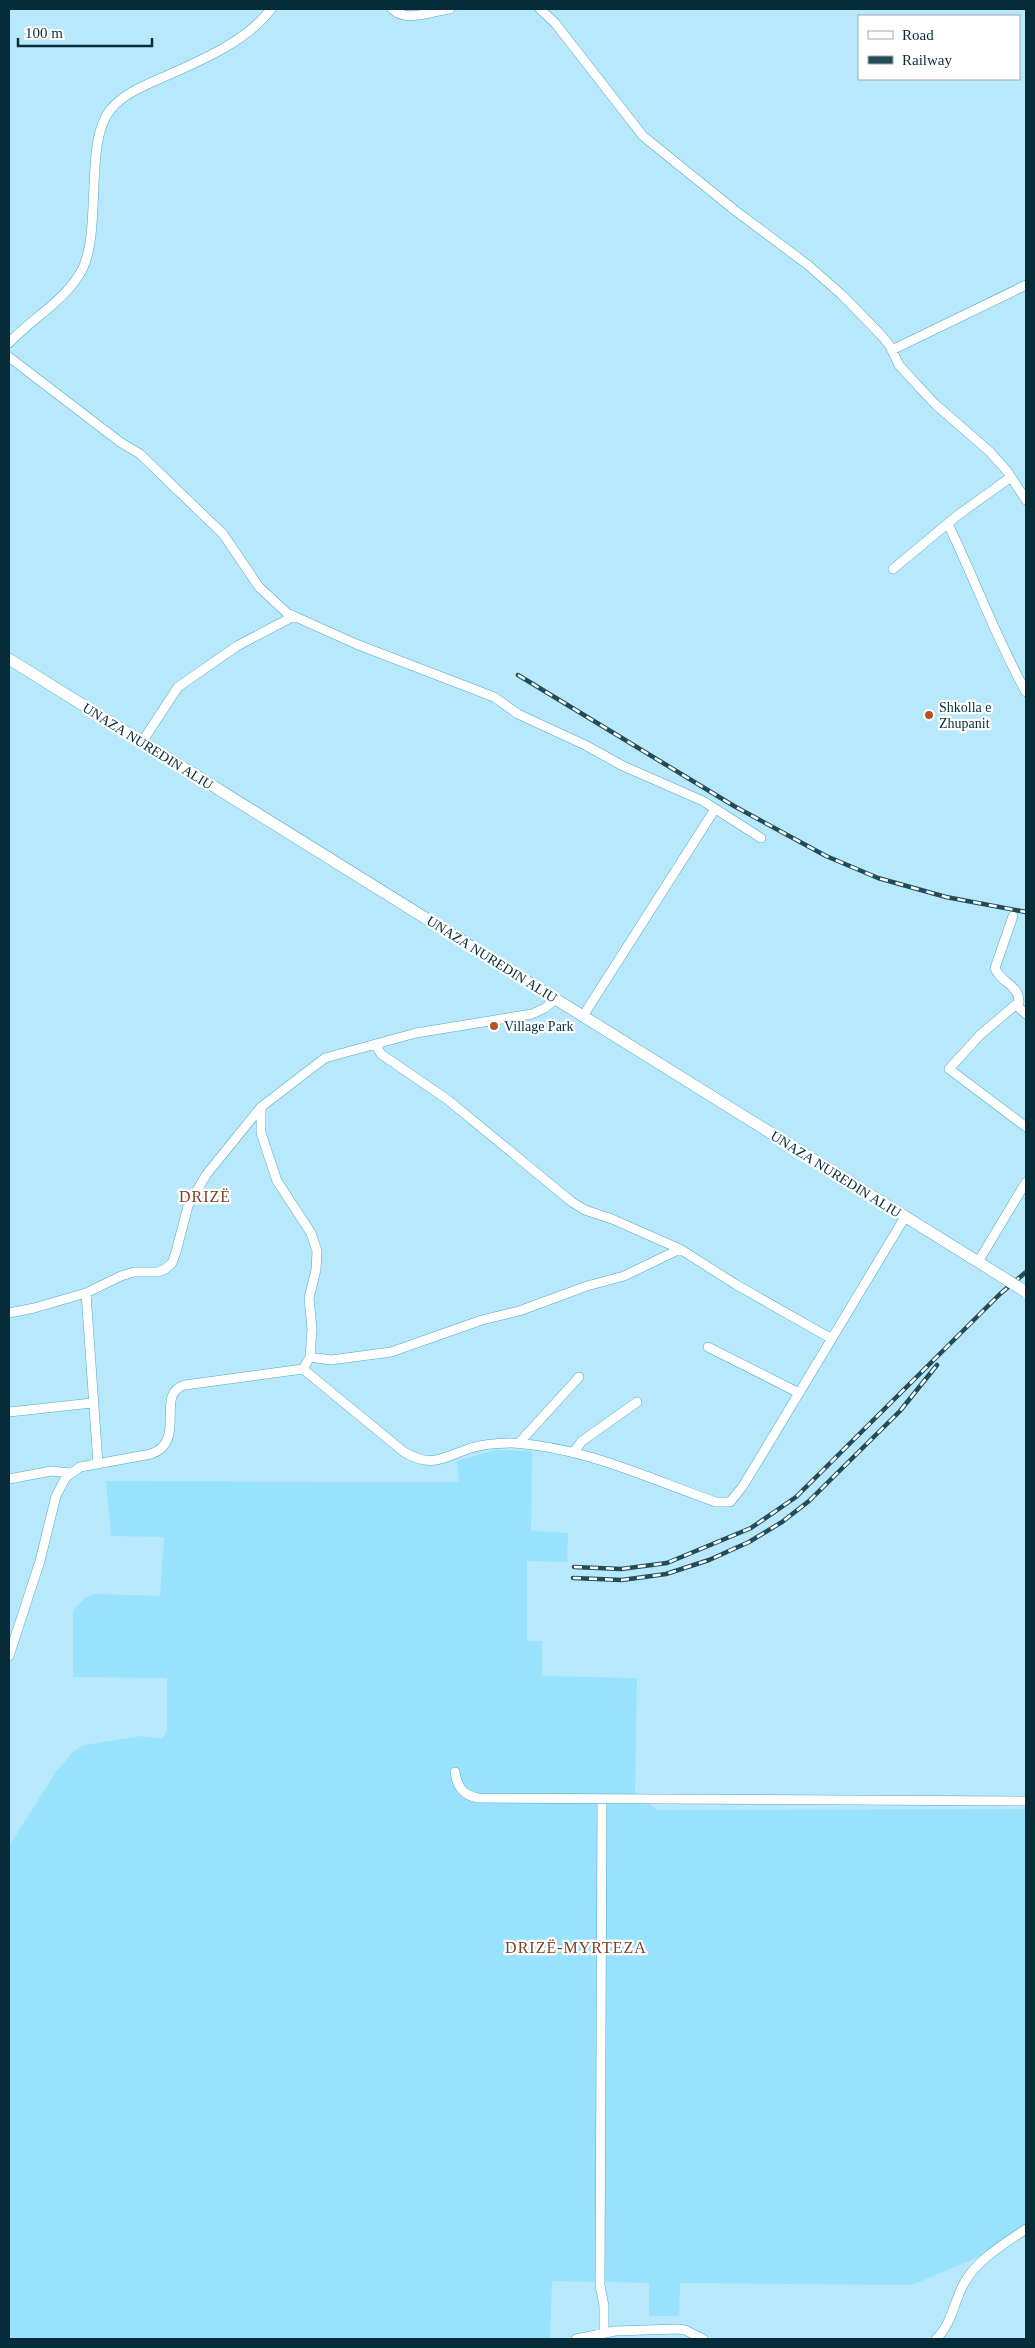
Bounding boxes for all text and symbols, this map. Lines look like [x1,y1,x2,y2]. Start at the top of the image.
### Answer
scale bar [18,15,151,47]
legend [858,15,1020,80]
text: 100 m [25,25,63,41]
text: Road [902,27,934,43]
text: Railway [902,52,952,68]
street label: UNAZA NUREDIN ALIU [80,700,216,793]
place label: Shkolla e Zhupanit [939,700,992,731]
marker: Shkolla e Zhupanit [923,709,935,721]
street label: UNAZA NUREDIN ALIU [424,913,560,1006]
place label: Village Park [504,1019,574,1034]
marker: Village Park [488,1020,500,1032]
street label: UNAZA NUREDIN ALIU [768,1128,904,1221]
district label: DRIZË [179,1188,231,1205]
district label: DRIZË-MYRTEZA [505,1939,647,1956]

